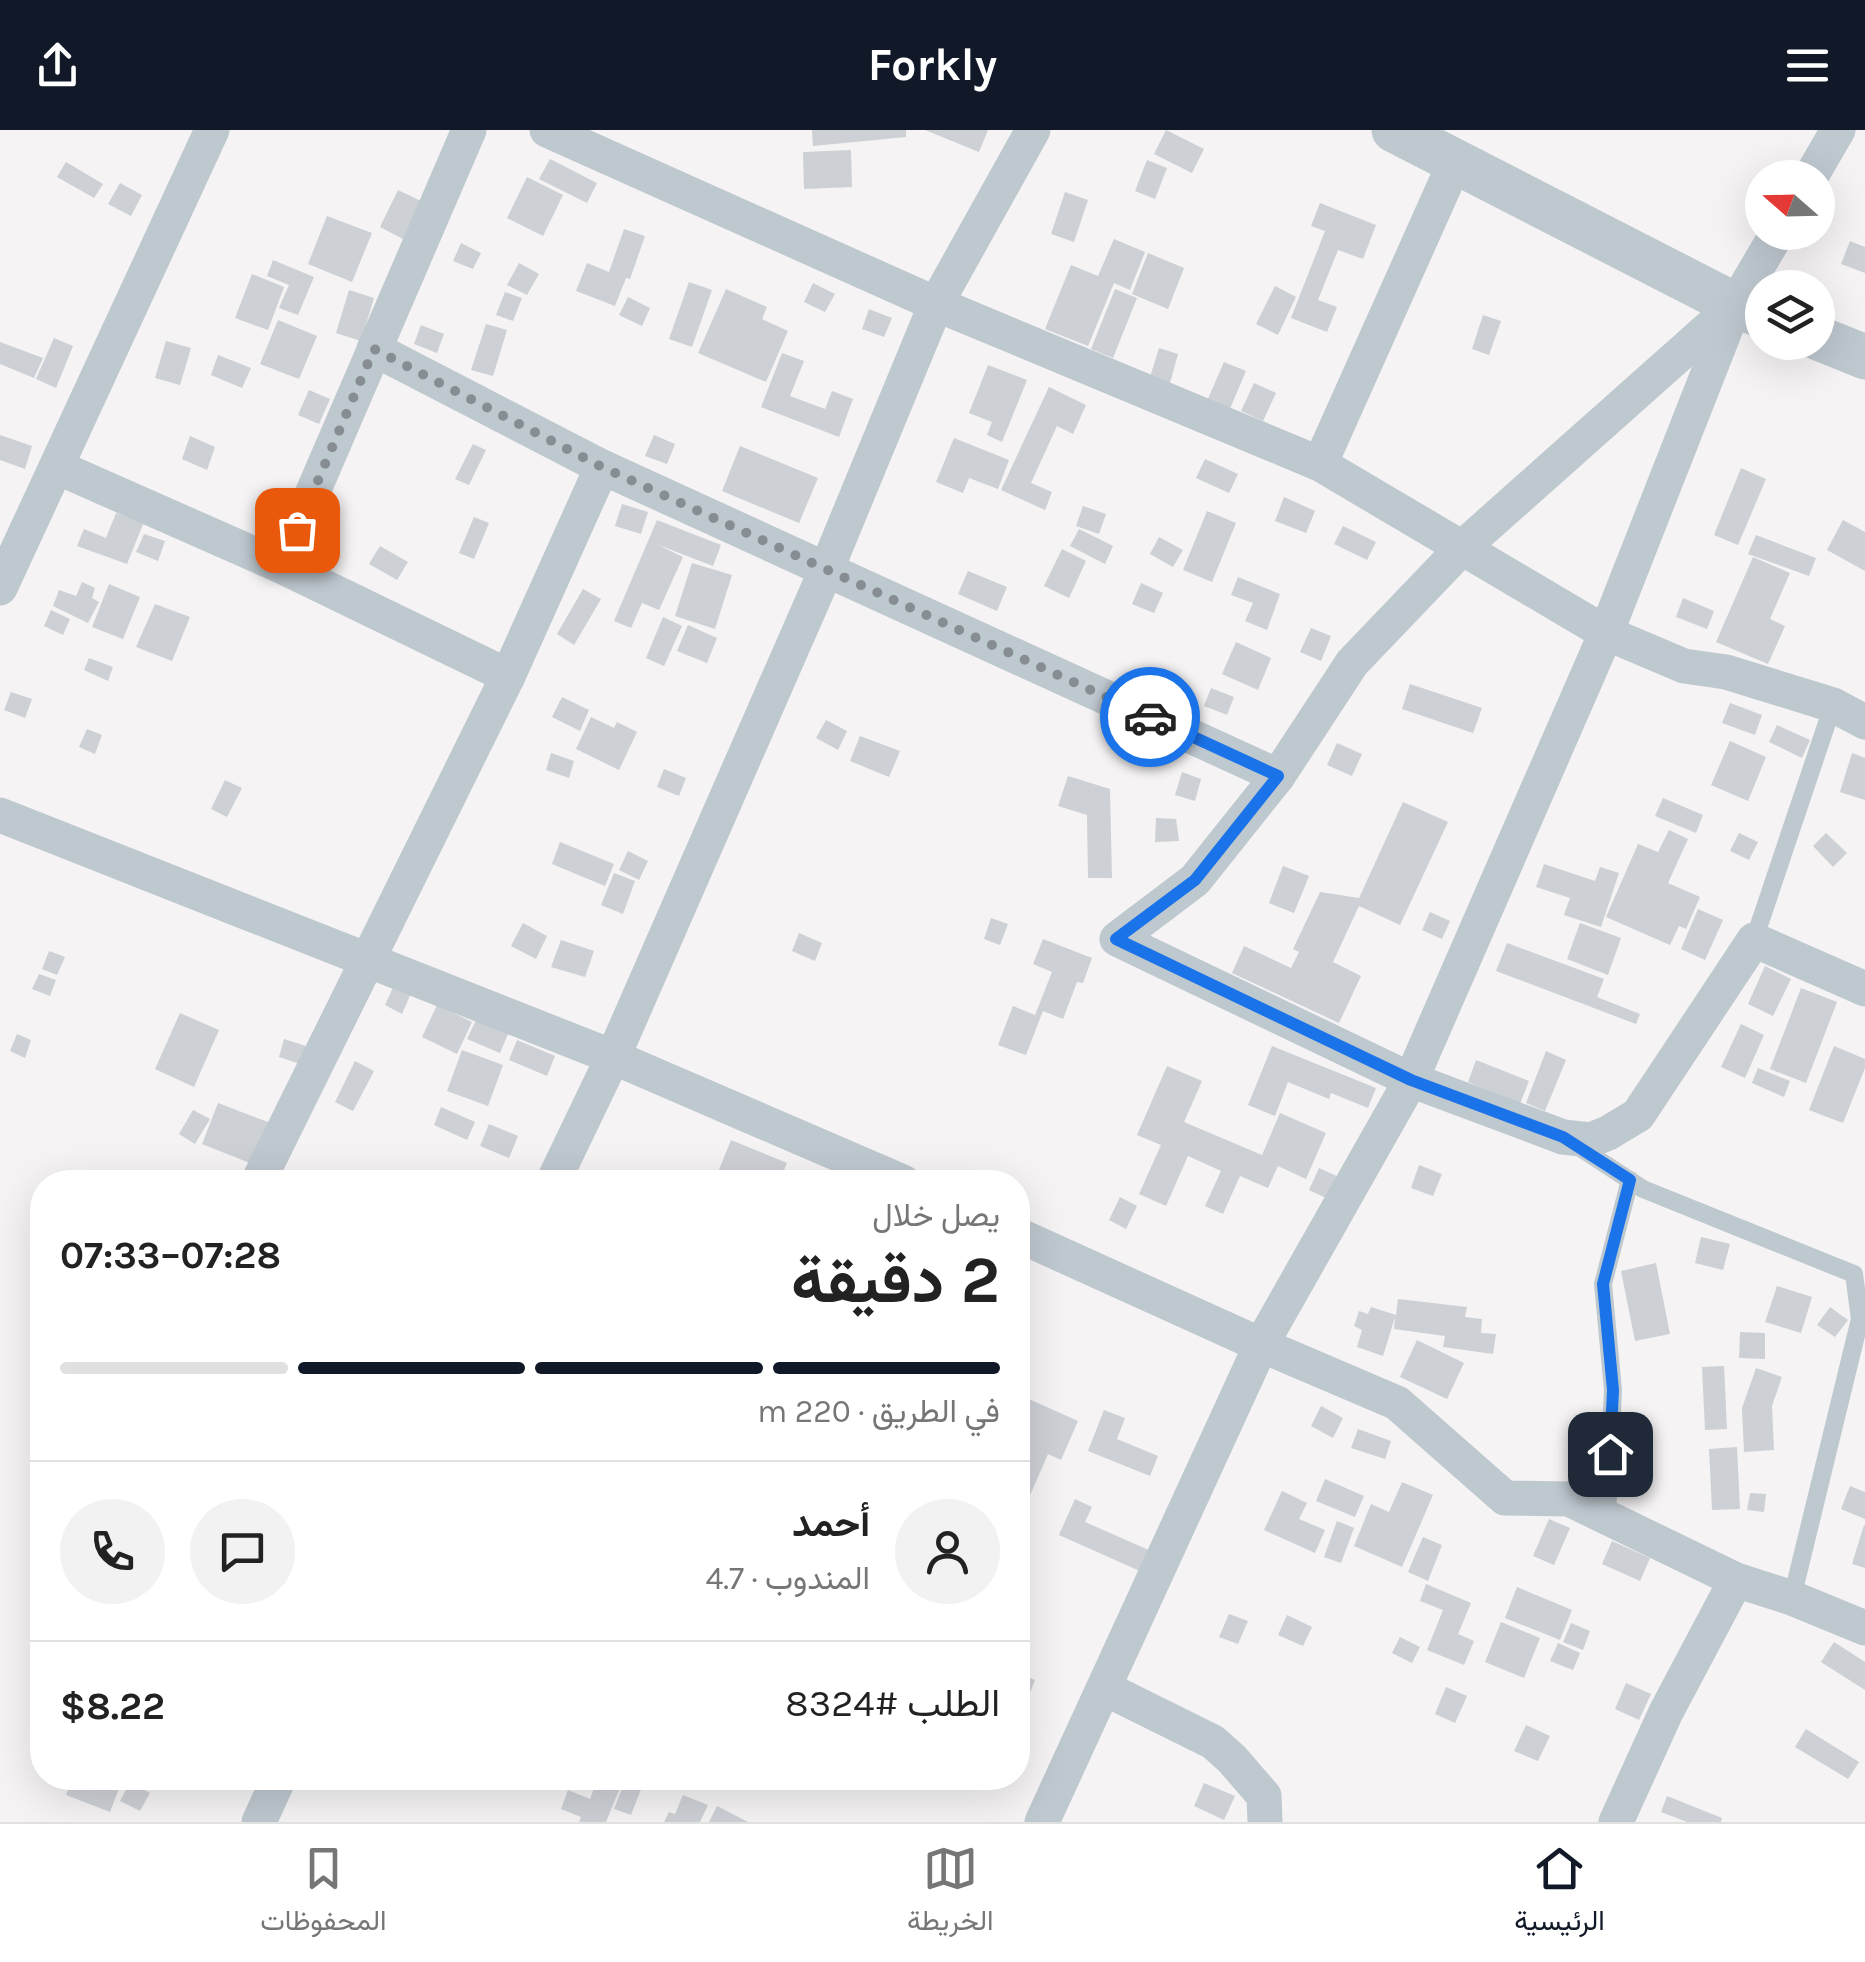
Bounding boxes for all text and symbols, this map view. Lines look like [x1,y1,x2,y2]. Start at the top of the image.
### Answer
icon: share [30,38,85,93]
icon: menu [1780,38,1835,93]
text: Forkly [868,39,997,91]
north arrow [1745,160,1835,250]
map controls [1745,160,1835,360]
button: layers [1745,270,1835,360]
pin [255,488,340,573]
icon: bag [270,503,325,558]
courier [1100,667,1200,767]
icon: car [1123,690,1178,745]
text: يصل خلال [872,1197,1000,1234]
text: 07:28–07:33 [60,1233,281,1278]
text: 2 دقيقة [791,1242,1000,1318]
text: في الطريق · 220 m [757,1393,1000,1430]
pin [1568,1412,1653,1497]
icon: home [1583,1427,1638,1482]
button: phone [60,1499,165,1604]
button: chat [190,1499,295,1604]
button: person [895,1499,1000,1604]
text: أحمد [792,1501,870,1546]
text: المندوب · 4.7 [705,1560,870,1597]
text: الطلب #8324 [785,1681,1000,1726]
text: $8.22 [60,1684,165,1729]
tab: المحفوظات [260,1841,386,1945]
tab: الخريطة [907,1841,994,1945]
tab: الرئيسية [1514,1841,1605,1945]

